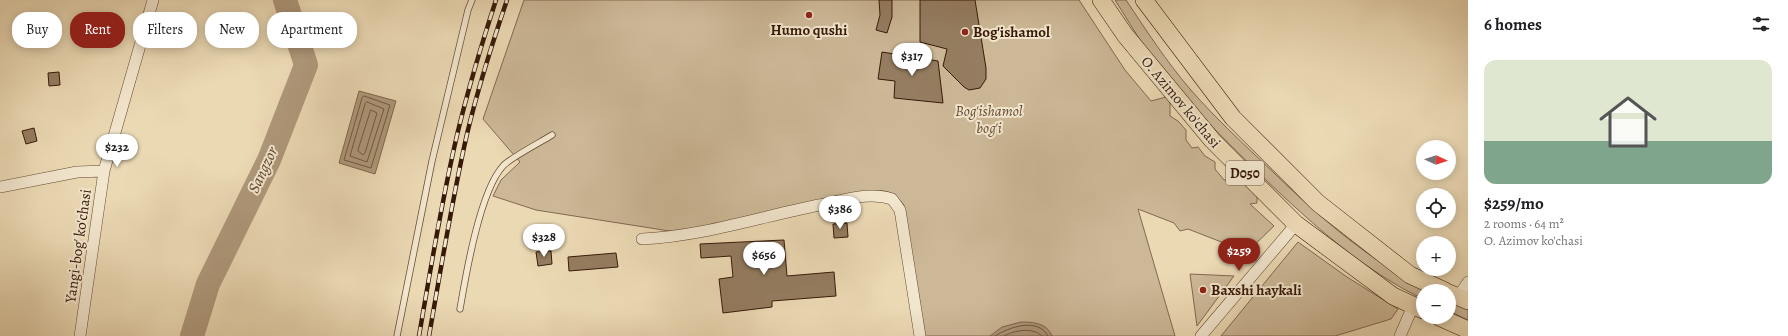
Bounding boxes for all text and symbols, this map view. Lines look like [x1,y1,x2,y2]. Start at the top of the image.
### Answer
marker: Humo qushi [804,10,814,20]
chip: Buy [12,12,62,48]
chip: Rent [70,12,125,48]
chip: Filters [133,12,197,48]
chip: New [205,12,259,48]
chip: Apartment [267,12,357,48]
text: 6 homes [1484,13,1542,36]
icon: filters [1750,13,1772,35]
place label: Humo qushi [771,20,848,40]
place label: Bog'ishamol [973,22,1050,42]
marker: Bog'ishamol [960,27,970,37]
pin: $317 [888,43,936,77]
text: $317 [901,47,923,64]
street label: O. Azimov ko'chasi [1137,52,1225,152]
icon: home [1592,86,1664,158]
park label: Bog'ishamol bog'i [955,101,1023,138]
pin: $232 [93,134,141,168]
text: $232 [105,138,129,155]
north arrow [1416,140,1456,180]
map controls [1416,140,1456,324]
water label: Sangzor [243,143,283,197]
road number: D050 [1226,161,1264,185]
street label: Yangi-bog' ko'chasi [60,188,96,305]
button: locate [1416,188,1456,228]
text: $259/mo [1484,192,1544,215]
pin: $386 [816,196,864,230]
text: $386 [828,200,852,217]
text: 2 rooms · 64 m² [1484,215,1564,232]
pin: $328 [520,224,568,258]
text: $328 [532,228,556,245]
text: O. Azimov ko'chasi [1484,232,1583,249]
button: + [1416,236,1456,276]
pin: $259 [1215,238,1263,272]
pin: $656 [740,242,788,276]
text: $259 [1227,242,1251,259]
text: $656 [752,246,776,263]
place label: Baxshi haykali [1211,280,1302,300]
button: − [1416,284,1456,324]
marker: Baxshi haykali [1198,285,1208,295]

